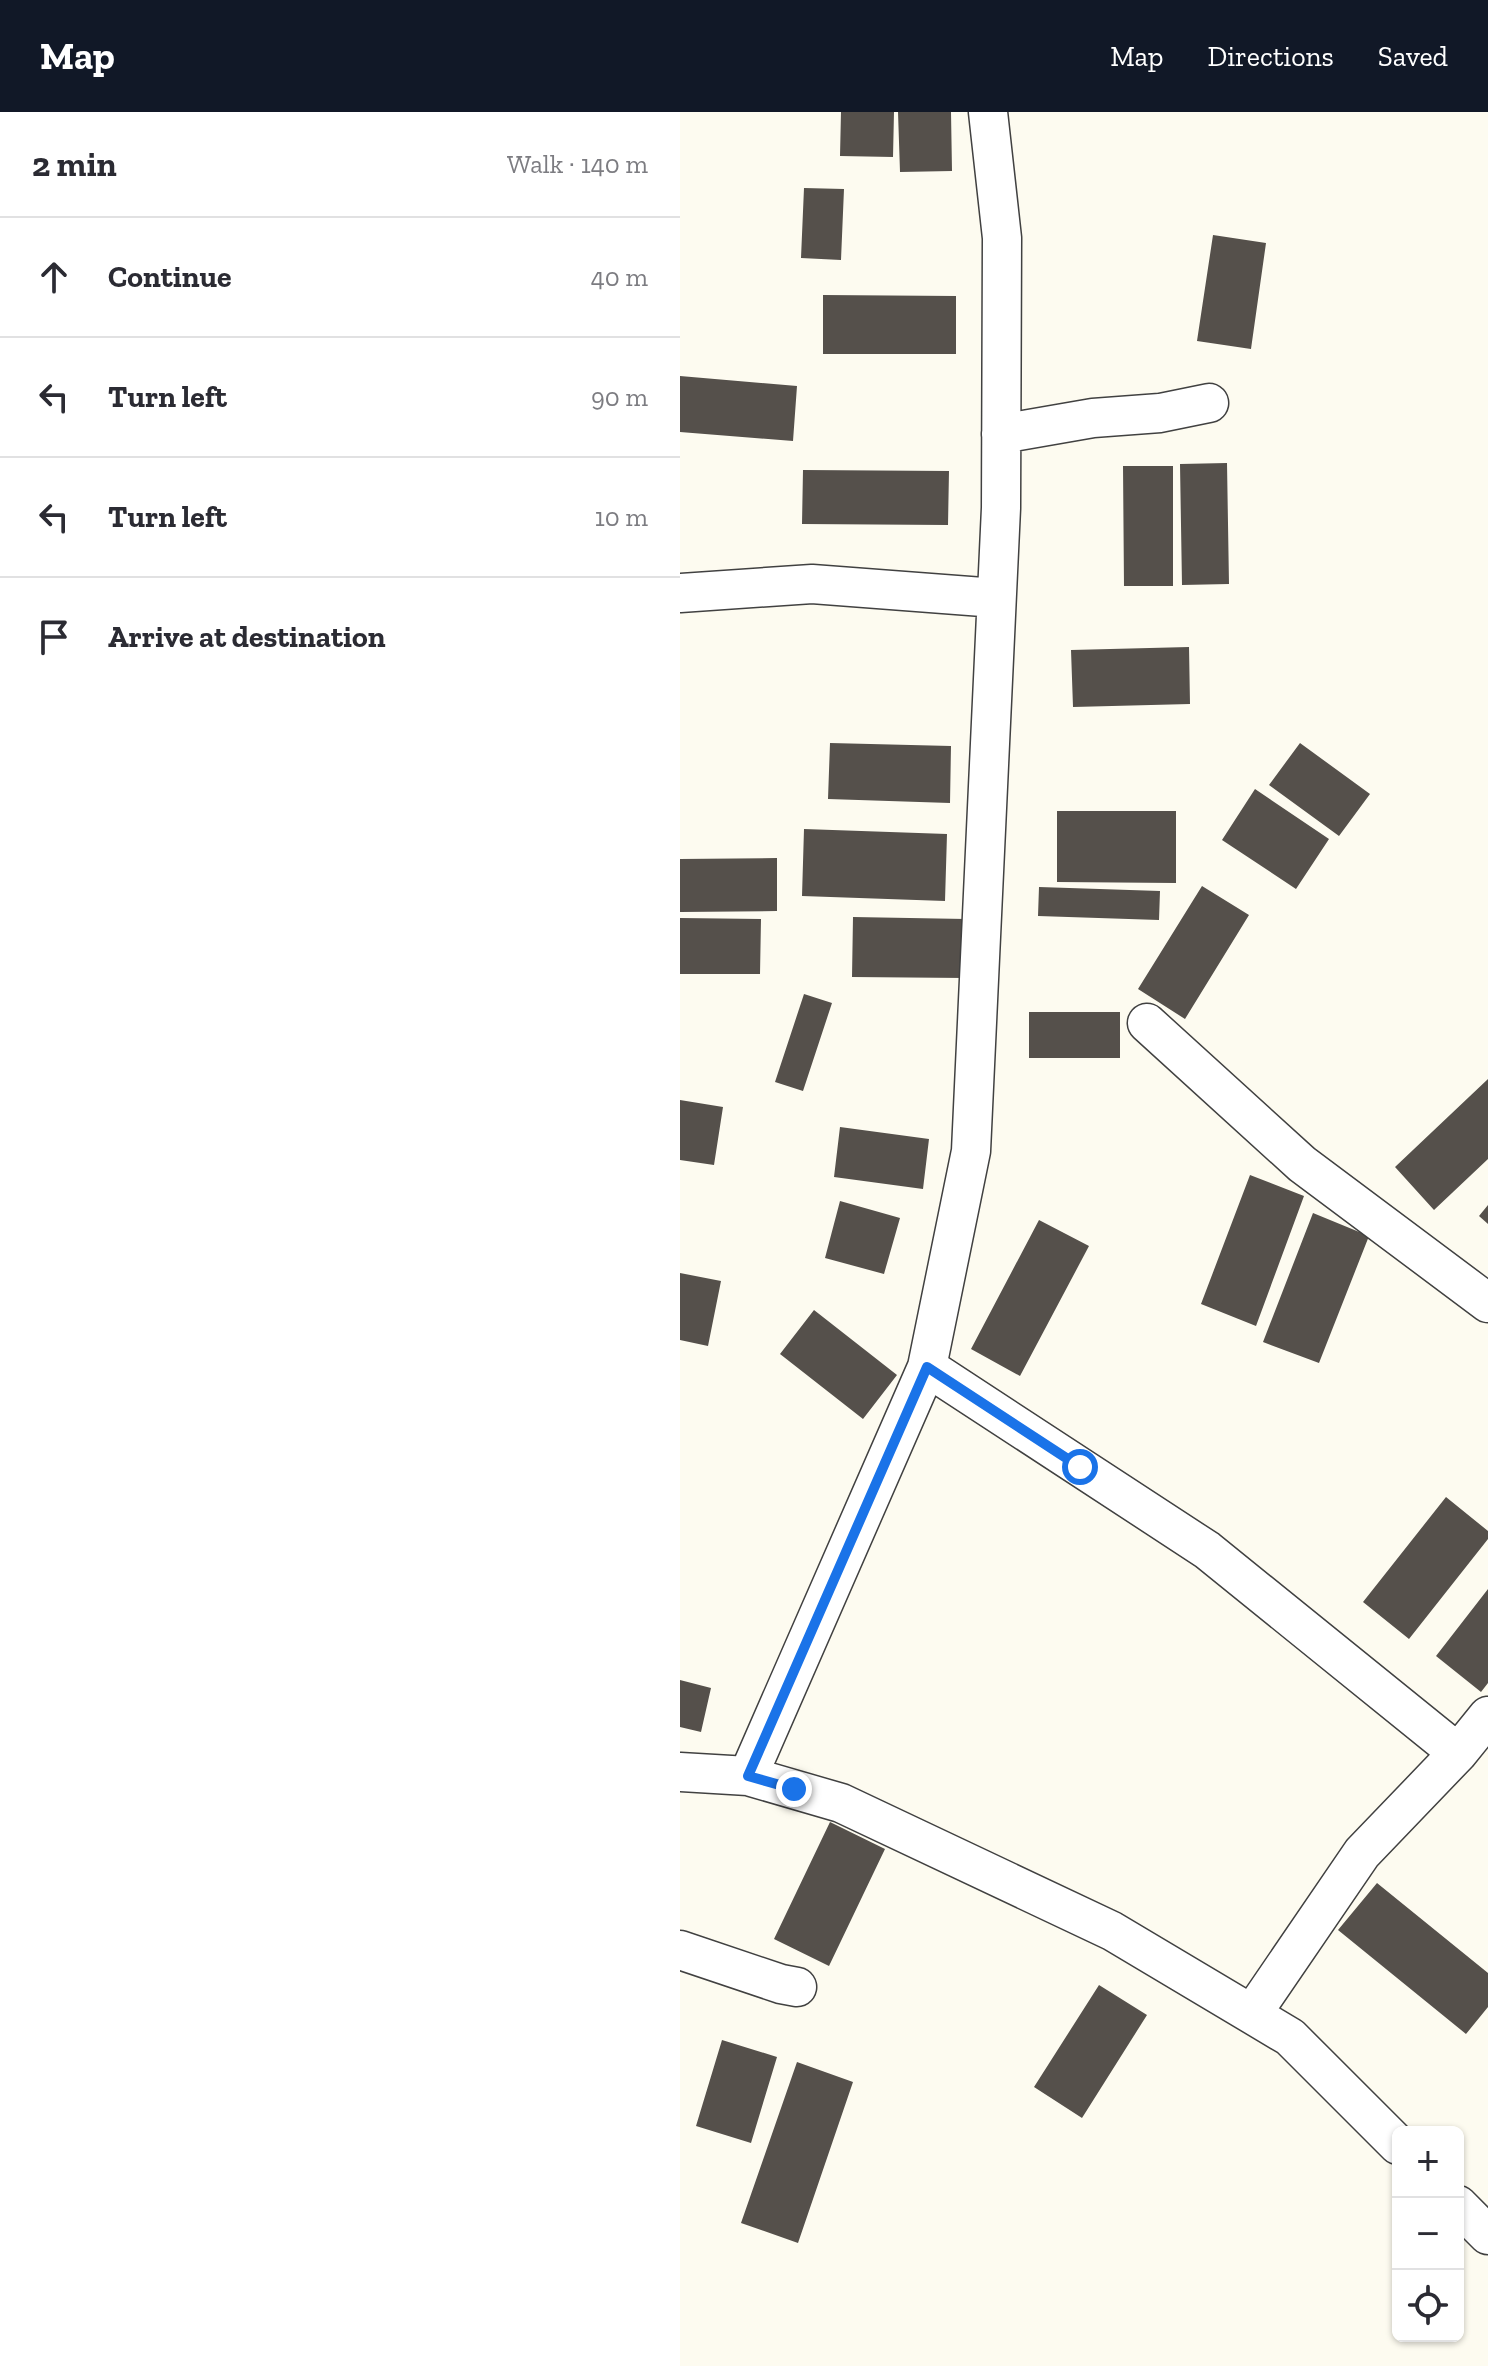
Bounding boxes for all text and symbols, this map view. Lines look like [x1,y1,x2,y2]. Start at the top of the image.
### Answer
text: Map [40,33,115,79]
text: Map [1110,40,1163,73]
text: Directions [1207,40,1334,73]
text: Saved [1378,40,1448,73]
text: 2 min [32,144,117,185]
text: Walk · 140 m [507,148,648,180]
icon: ahead [32,255,76,299]
text: Continue [108,259,232,295]
text: 40 m [591,261,648,293]
icon: left [32,375,76,419]
text: Turn left [108,379,227,415]
text: 90 m [591,381,648,413]
icon: left [32,495,76,539]
text: Turn left [108,499,227,535]
text: 10 m [595,501,648,533]
icon: arrive [32,615,76,659]
text: Arrive at destination [108,619,385,655]
route start [1062,1449,1098,1485]
route end [776,1771,812,1807]
map controls [1392,2126,1464,2342]
button: + [1392,2126,1464,2198]
button: − [1392,2198,1464,2270]
button: locate [1392,2270,1464,2342]

